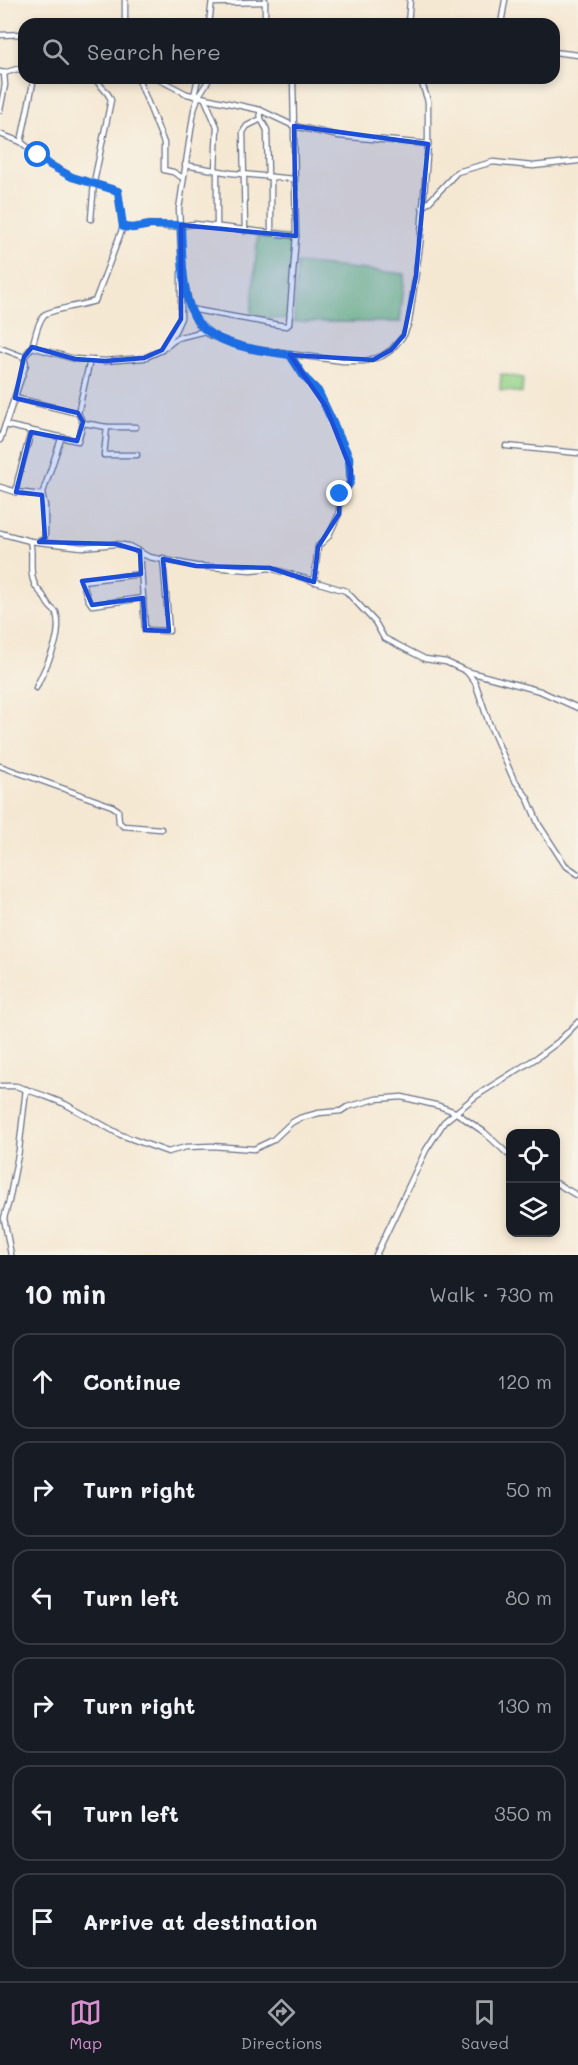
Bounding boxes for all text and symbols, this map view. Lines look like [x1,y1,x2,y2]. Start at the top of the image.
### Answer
search box [18,18,560,84]
icon: search [39,35,72,68]
text: Search here [87,37,221,66]
route start [24,141,50,167]
route end [326,480,352,506]
map controls [506,1129,560,1237]
button: locate [506,1129,560,1183]
button: layers [506,1183,560,1237]
text: 10 min [24,1277,106,1311]
text: Walk · 730 m [429,1281,554,1307]
icon: ahead [26,1365,59,1398]
text: Continue [83,1367,181,1396]
text: 120 m [497,1368,552,1394]
icon: right [26,1473,59,1506]
text: Turn right [83,1475,195,1504]
text: 50 m [506,1476,552,1502]
icon: left [26,1581,59,1614]
text: Turn left [83,1583,179,1612]
text: 80 m [505,1584,552,1610]
icon: right [26,1689,59,1722]
text: Turn right [83,1691,195,1720]
text: 130 m [497,1692,552,1718]
icon: left [26,1797,59,1830]
text: Turn left [83,1799,179,1828]
text: 350 m [494,1800,552,1826]
icon: arrive [26,1905,59,1938]
text: Arrive at destination [83,1907,318,1936]
tab: Map [69,1996,102,2053]
tab: Directions [241,1996,322,2053]
tab: Saved [461,1996,509,2053]

